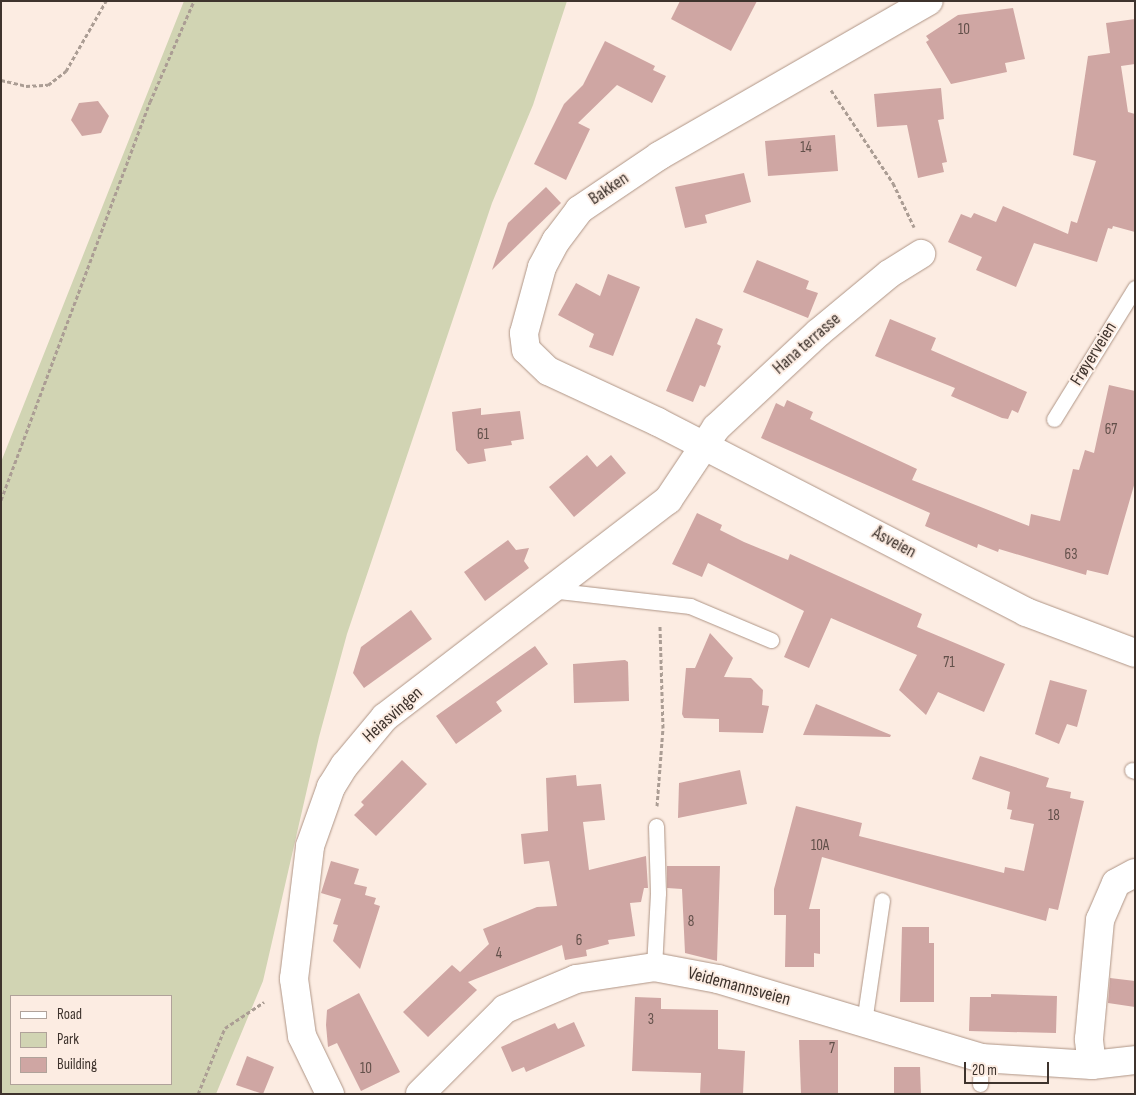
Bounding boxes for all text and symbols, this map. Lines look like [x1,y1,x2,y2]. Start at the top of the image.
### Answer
house number: 10 [958,21,970,39]
house number: 14 [800,139,812,157]
street label: Bakken [585,168,633,210]
street label: Hana terrasse [769,309,845,379]
street label: Frøyerveien [1066,318,1122,390]
house number: 67 [1105,421,1117,439]
house number: 61 [477,426,489,444]
street label: Åsveien [868,523,920,563]
house number: 63 [1065,546,1077,564]
house number: 71 [943,654,955,672]
street label: Heiasvingen [359,683,427,747]
house number: 18 [1048,807,1060,825]
house number: 10A [811,837,829,855]
house number: 8 [688,913,694,931]
house number: 6 [576,932,582,950]
house number: 4 [496,945,502,963]
street label: Veidemannsveien [685,963,793,1011]
legend [10,995,172,1085]
text: Road [57,1005,82,1024]
house number: 3 [648,1011,654,1029]
text: Park [57,1030,79,1049]
house number: 7 [829,1040,835,1058]
scale bar [966,1052,1051,1084]
text: Building [57,1055,97,1074]
house number: 10 [360,1060,372,1078]
text: 20 m [972,1061,997,1080]

